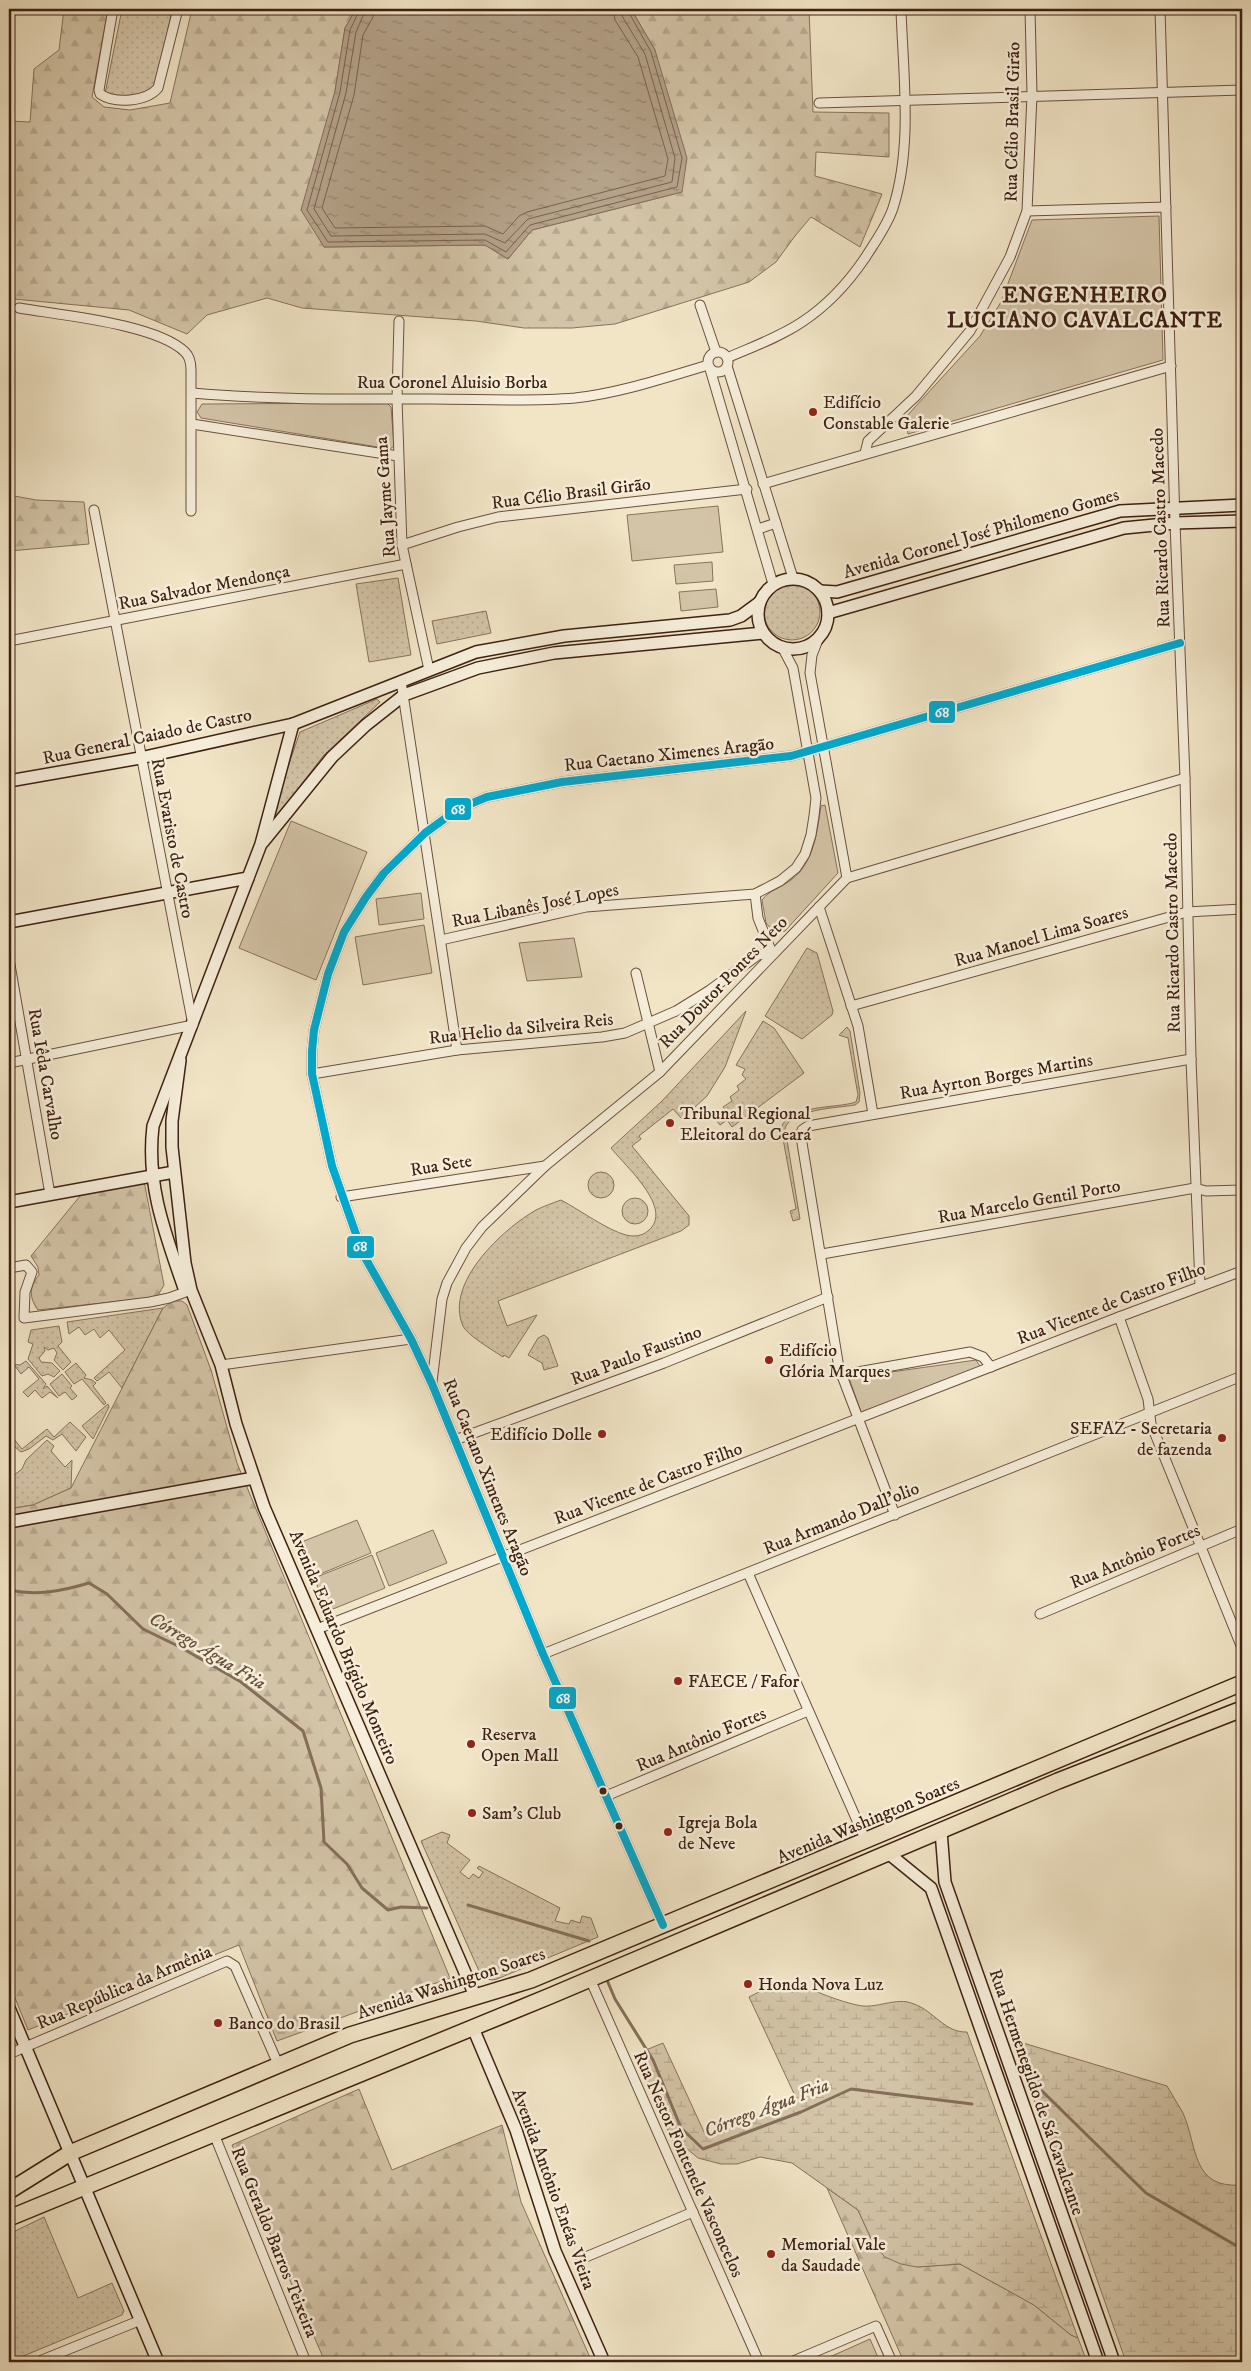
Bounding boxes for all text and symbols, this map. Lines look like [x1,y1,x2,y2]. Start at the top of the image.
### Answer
street label: Rua Célio Brasil Girão [1001,42,1025,202]
district label: ENGENHEIRO LUCIANO CAVALCANTE [947,282,1223,334]
street label: Rua Coronel Aluisio Borba [357,372,548,394]
place label: Edifício Constable Galerie [823,392,949,435]
marker: Edifício Constable Galerie [807,406,819,418]
street label: Rua Ricardo Castro Macedo [1147,427,1175,628]
street label: Rua Jayme Gama [371,435,401,558]
street label: Rua Célio Brasil Girão [490,473,652,515]
street label: Avenida Coronel José Philomeno Gomes [841,484,1122,584]
street label: Rua Salvador Mendonça [117,561,292,615]
line badge: 68 [928,700,956,724]
street label: Rua General Caiado de Castro [41,704,254,770]
text: 68 [935,704,949,722]
street label: Rua Caetano Ximenes Aragão [563,733,775,777]
street label: Rua Evaristo de Castro [146,756,198,921]
line badge: 68 [444,797,472,821]
text: 68 [451,801,465,819]
street label: Rua Ricardo Castro Macedo [1160,832,1186,1033]
street label: Rua Libanês José Lopes [450,879,621,933]
street label: Rua Manoel Lima Soares [952,902,1131,972]
street label: Rua Doutor Pontes Neto [655,912,793,1054]
street label: Rua Iêda Carvalho [23,1007,67,1142]
street label: Rua Helio da Silveira Reis [428,1008,614,1050]
street label: Rua Ayrton Borges Martins [898,1049,1094,1105]
place label: Tribunal Regional Eleitoral do Ceará [680,1103,812,1146]
marker: Tribunal Regional Eleitoral do Ceará [664,1117,676,1129]
street label: Rua Sete [409,1150,474,1182]
street label: Rua Marcelo Gentil Porto [936,1175,1122,1229]
line badge: 68 [346,1235,375,1259]
text: 68 [353,1238,367,1256]
street label: Rua Vicente de Castro Filho [1014,1258,1209,1350]
street label: Rua Paulo Faustino [568,1321,705,1391]
place label: Edifício Glória Marques [779,1340,890,1383]
marker: Edifício Glória Marques [763,1354,775,1366]
street label: Rua Caetano Ximenes Aragão [437,1376,537,1579]
place label: SEFAZ - Secretaria de fazenda [1070,1418,1212,1461]
place label: Edifício Dolle [490,1424,592,1446]
marker: Edifício Dolle [596,1428,608,1440]
marker: SEFAZ - Secretaria de fazenda [1216,1432,1228,1444]
street label: Rua Vicente de Castro Filho [551,1438,746,1530]
street label: Rua Armando Dall'olio [760,1478,923,1560]
street label: Rua Antônio Fortes [1067,1520,1204,1594]
street label: Avenida Eduardo Brígido Monteiro [284,1527,403,1768]
water label: Córrego Água Fria [145,1607,270,1695]
place label: FAECE / Fafor [688,1671,800,1693]
marker: FAECE / Fafor [672,1675,684,1687]
line badge: 68 [548,1686,577,1710]
text: 68 [556,1690,570,1708]
street label: Rua Antônio Fortes [633,1703,770,1777]
place label: Reserva Open Mall [481,1724,559,1767]
marker: Reserva Open Mall [465,1738,477,1750]
street label: Avenida Washington Soares [774,1772,963,1869]
unlabelled marker [598,1786,608,1796]
place label: Sam's Club [482,1803,561,1825]
marker: Sam's Club [466,1807,478,1819]
place label: Igreja Bola de Neve [678,1812,758,1855]
unlabelled marker [614,1821,624,1831]
marker: Igreja Bola de Neve [662,1826,674,1838]
street label: Rua República da Armênia [34,1941,216,2035]
street label: Avenida Washington Soares [355,1943,548,2025]
street label: Rua Hermenegildo de Sá Cavalcante [984,1966,1089,2218]
place label: Honda Nova Luz [758,1974,884,1996]
marker: Honda Nova Luz [742,1978,754,1990]
place label: Banco do Brasil [228,2013,341,2035]
marker: Banco do Brasil [212,2017,224,2029]
street label: Rua Nestor Fontenele Vasconcelos [628,2048,748,2281]
water label: Córrego Água Fria [701,2074,832,2143]
street label: Avenida Antônio Enéas Vieira [506,2086,600,2293]
street label: Rua Geraldo Barros Teixeira [226,2144,323,2341]
place label: Memorial Vale da Saudade [781,2234,886,2277]
marker: Memorial Vale da Saudade [765,2248,777,2260]

